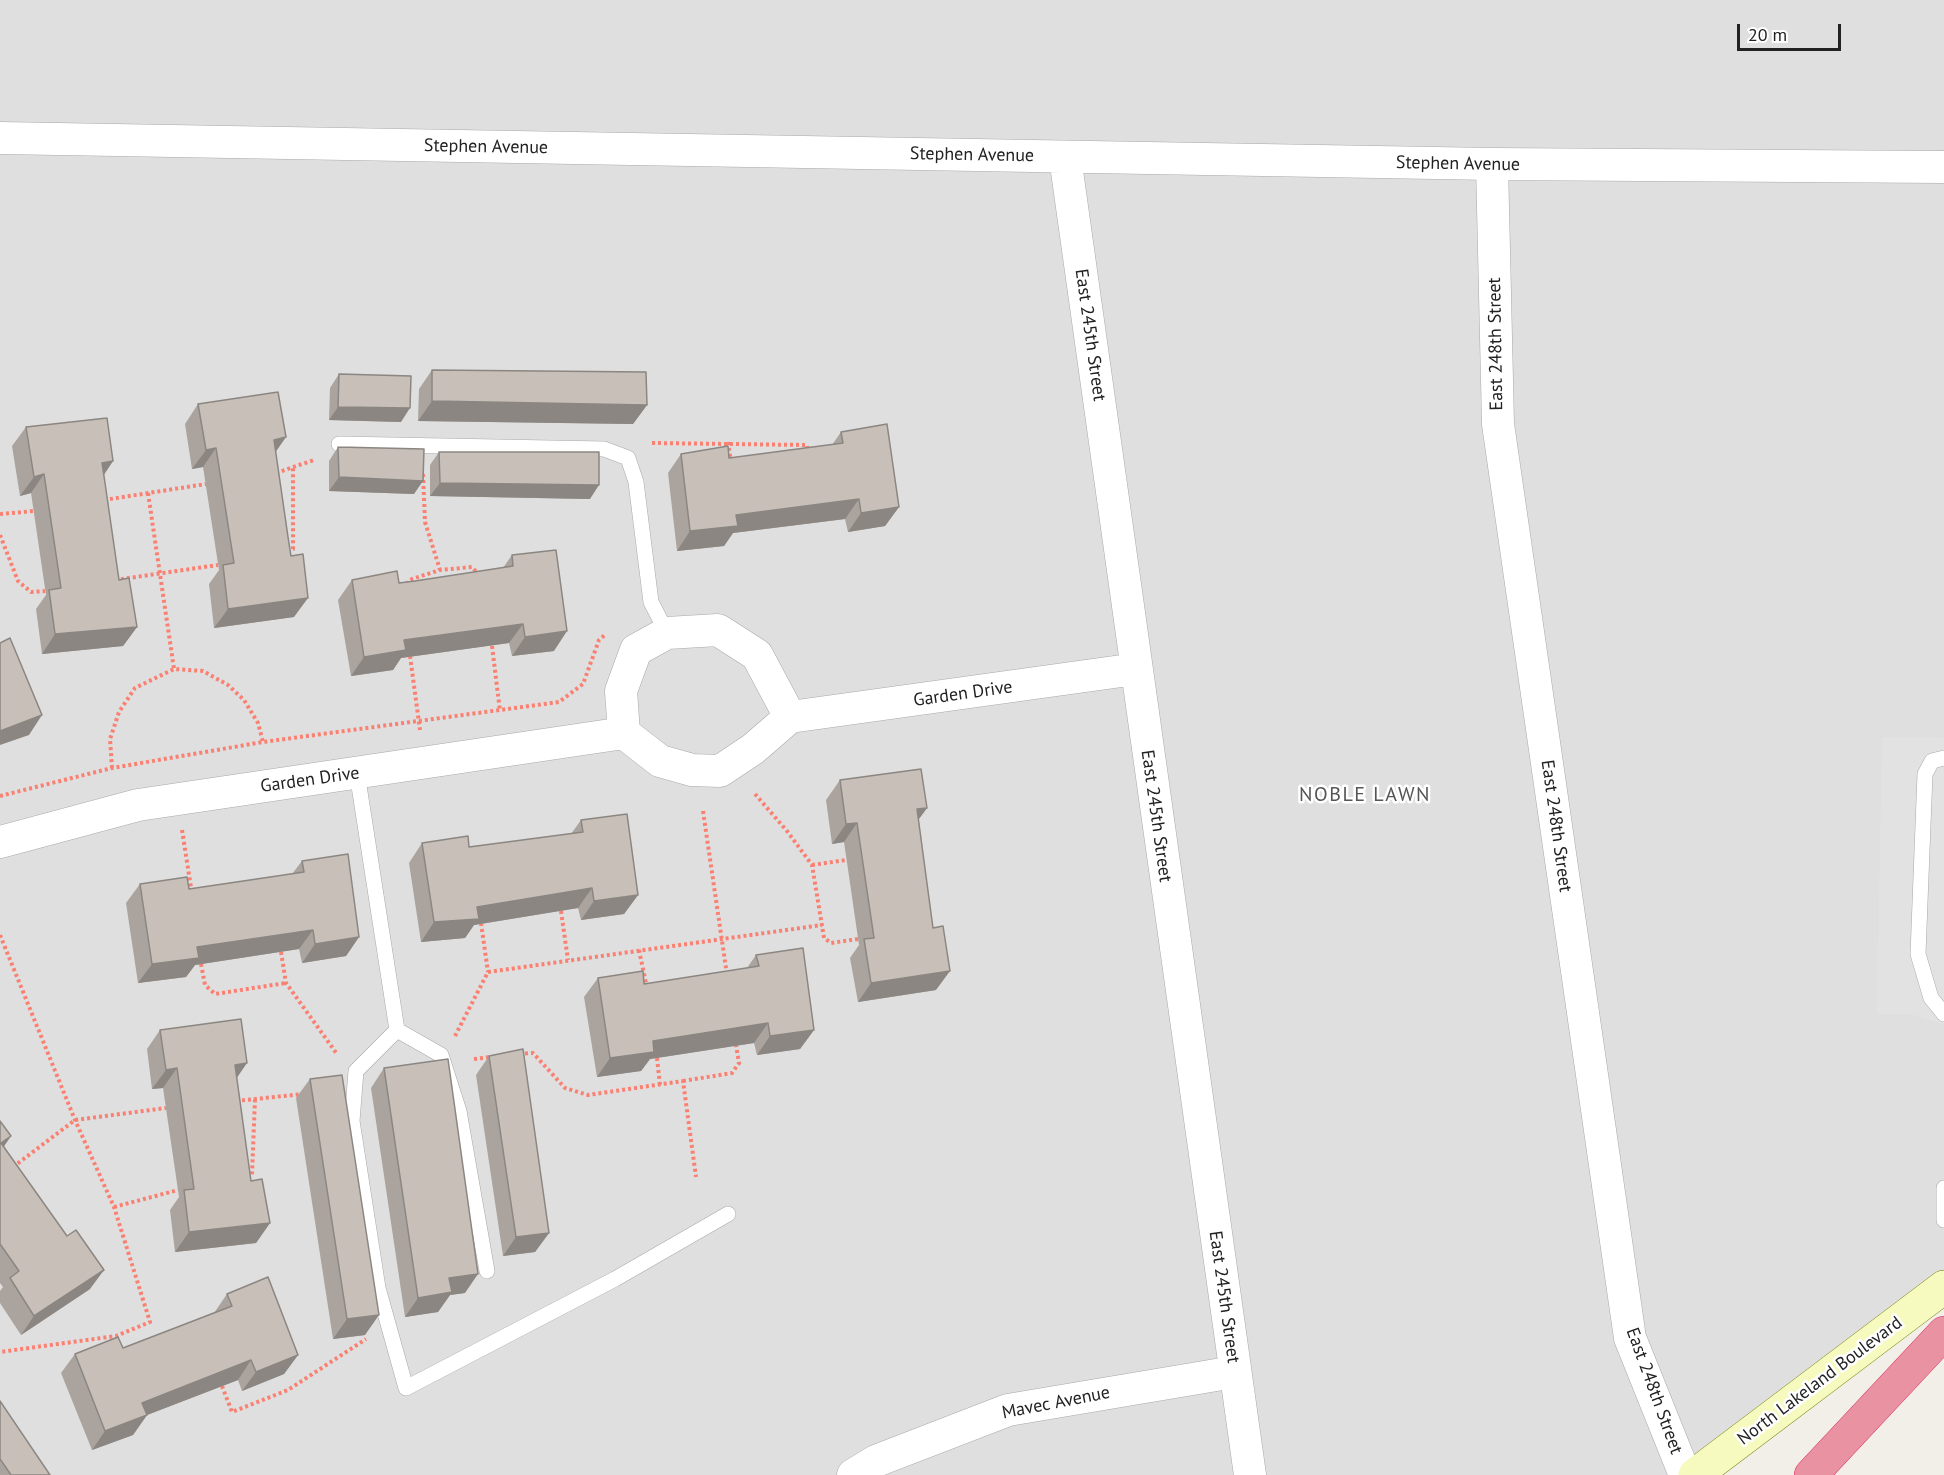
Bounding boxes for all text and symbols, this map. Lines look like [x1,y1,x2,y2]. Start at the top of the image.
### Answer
scale bar [1740,12,1844,50]
text: 20 m [1748,23,1787,46]
street label: Stephen Avenue [424,135,548,159]
street label: Stephen Avenue [910,143,1034,167]
street label: Stephen Avenue [1396,152,1520,176]
street label: East 245th Street [1070,268,1110,402]
street label: East 248th Street [1484,277,1508,411]
street label: Garden Drive [912,676,1014,712]
street label: East 245th Street [1136,749,1176,883]
street label: East 248th Street [1536,759,1576,893]
street label: Garden Drive [259,762,361,798]
district label: NOBLE LAWN [1299,783,1431,807]
street label: East 245th Street [1204,1230,1244,1364]
street label: North Lakeland Boulevard [1733,1312,1907,1450]
street label: East 248th Street [1621,1325,1687,1457]
street label: Mavec Avenue [1000,1382,1112,1424]

